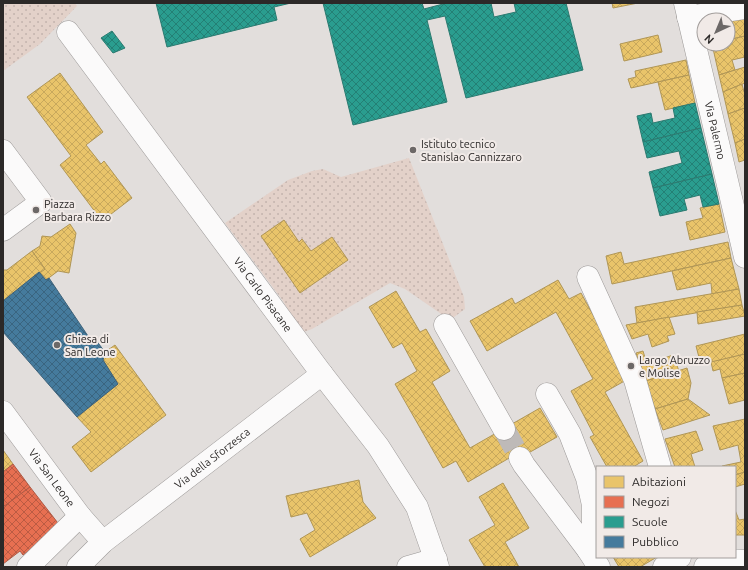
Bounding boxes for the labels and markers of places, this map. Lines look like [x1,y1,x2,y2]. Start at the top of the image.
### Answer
place label: Istituto tecnico Stanislao Cannizzaro [421,138,522,163]
marker: Istituto tecnico Stanislao Cannizzaro [408,145,418,155]
place label: Piazza Barbara Rizzo [44,198,111,223]
marker: Piazza Barbara Rizzo [31,205,41,215]
place label: Chiesa di San Leone [65,333,116,358]
marker: Chiesa di San Leone [52,340,62,350]
place label: Largo Abruzzo e Molise [639,354,710,379]
marker: Largo Abruzzo e Molise [626,361,636,371]

